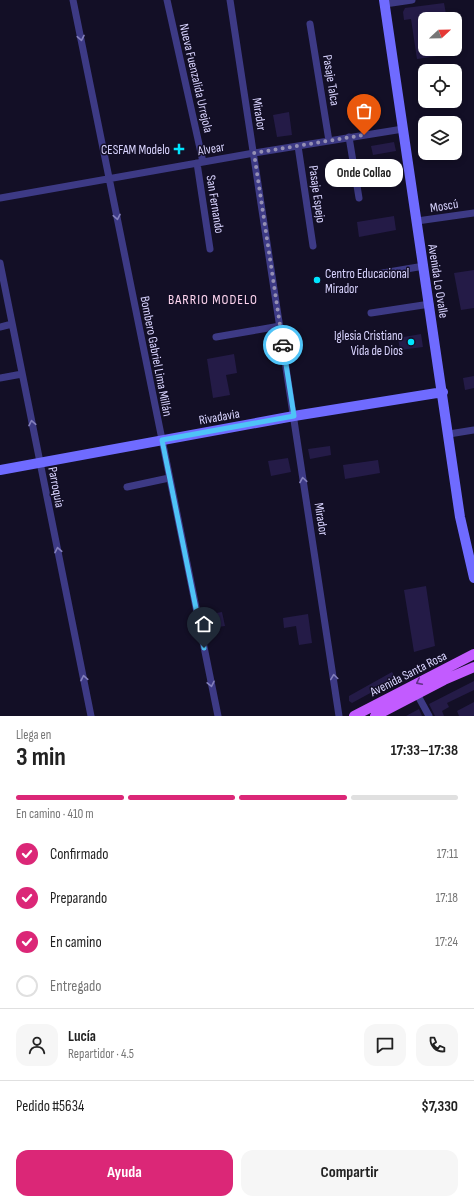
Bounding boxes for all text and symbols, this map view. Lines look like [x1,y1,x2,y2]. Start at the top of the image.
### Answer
north arrow [418,12,462,56]
map controls [418,12,462,160]
street label: Nueva Fuenzalida Urrejola [176,22,216,134]
one-way arrow [76,35,85,41]
street label: Pasaje Talca [319,53,343,107]
button: locate [418,64,462,108]
pin [347,94,381,135]
street label: Mirador [249,97,270,132]
icon: bag [353,100,375,122]
button: layers [418,116,462,160]
street label: Alvear [195,139,226,159]
place label: CESFAM Modelo [101,142,170,158]
marker: CESFAM Modelo [173,143,185,155]
callout: Onde Collao [325,159,403,187]
street label: Pasaje Espejo [305,164,329,224]
text: Onde Collao [337,165,391,181]
street label: San Fernando [203,174,228,234]
street label: Moscú [429,196,459,216]
one-way arrow [112,214,120,220]
street label: Avenida Lo Ovalle [424,242,452,319]
place label: Centro Educacional Mirador [325,266,409,297]
marker: Centro Educacional Mirador [312,275,322,285]
district label: BARRIO MODELO [168,291,258,308]
street label: Bombero Gabriel Lima Millán [137,295,176,418]
courier [263,325,303,365]
place label: Iglesia Cristiano Vida de Dios [334,328,403,359]
icon: car [272,334,294,356]
marker: Iglesia Cristiano Vida de Dios [406,337,416,347]
street label: Rivadavia [198,406,241,428]
one-way arrow [29,420,37,426]
street label: Parroquia [44,465,68,509]
one-way arrow [299,477,308,483]
street label: Mirador [311,502,332,537]
one-way arrow [54,547,63,553]
pin [187,607,221,648]
icon: home [193,613,215,635]
street label: Avenida Santa Rosa [366,648,450,701]
one-way arrow [330,674,339,681]
one-way arrow [80,675,88,681]
one-way arrow [416,677,424,685]
one-way arrow [206,681,215,687]
text: Llega en [16,727,51,743]
text: 17:33–17:38 [391,741,458,760]
text: 3 min [16,742,66,773]
text: En camino · 410 m [16,806,94,822]
icon: check [16,843,38,865]
text: Confirmado [50,845,109,864]
text: 17:11 [437,846,458,862]
icon: check [16,887,38,909]
text: Preparando [50,889,107,908]
text: 17:18 [436,890,458,906]
icon: check [16,931,38,953]
text: En camino [50,933,102,952]
text: 17:24 [435,934,458,950]
text: Entregado [50,977,101,996]
button: person [16,1024,58,1066]
button: chat [364,1024,406,1066]
button: phone [416,1024,458,1066]
text: Lucía [68,1027,96,1046]
text: Repartidor · 4.5 [68,1046,134,1062]
text: Pedido #5634 [16,1097,84,1116]
text: $7,330 [421,1097,458,1116]
button: Ayuda [16,1150,233,1196]
button: Compartir [241,1150,458,1196]

